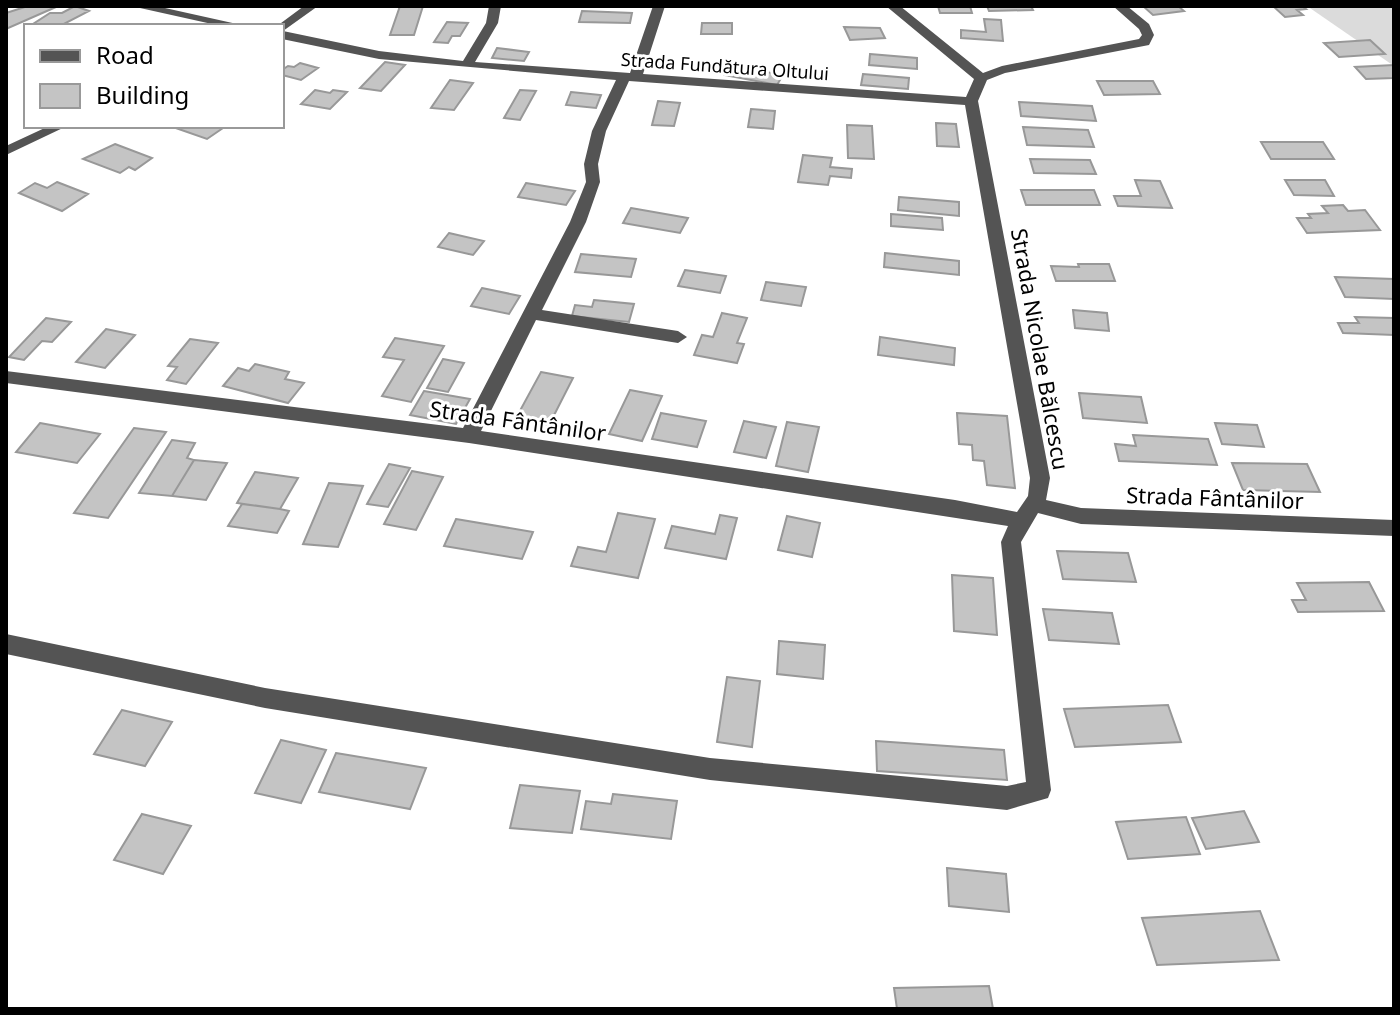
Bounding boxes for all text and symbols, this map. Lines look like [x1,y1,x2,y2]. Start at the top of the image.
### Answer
legend [24,24,284,128]
text: Road [96,38,154,71]
street label: Strada Fundătura Oltului [620,47,830,85]
text: Building [96,78,189,111]
street label: Strada Nicolae Bălcescu [1005,226,1077,472]
street label: Strada Fântânilor [428,393,608,447]
street label: Strada Fântânilor [1126,479,1304,515]

